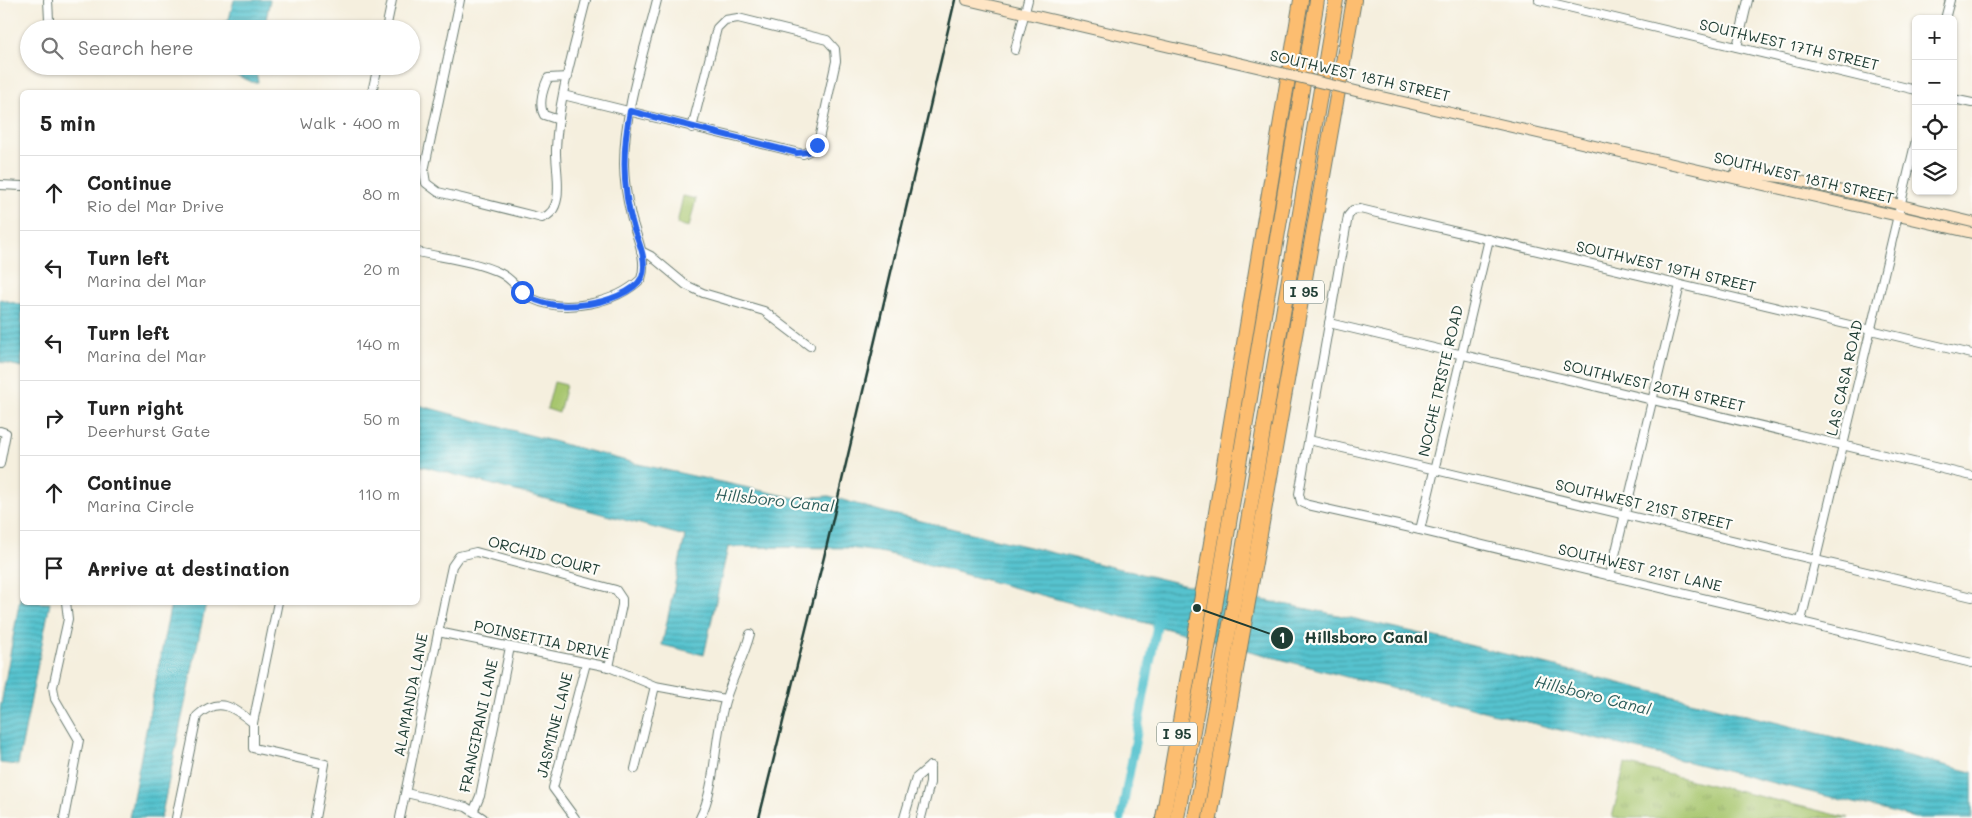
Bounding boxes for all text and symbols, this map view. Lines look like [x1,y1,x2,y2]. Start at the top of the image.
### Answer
street label: SOUTHWEST 17TH STREET [1698,14,1881,74]
map controls [1912,15,1957,195]
button: + [1912,15,1957,60]
search box [20,20,420,75]
icon: search [38,34,66,62]
text: Search here [78,35,194,60]
street label: SOUTHWEST 18TH STREET [1268,45,1452,106]
button: − [1912,60,1957,105]
button: locate [1912,105,1957,150]
text: 5 min [40,109,96,136]
text: Walk · 400 m [299,112,400,133]
route end [806,134,829,157]
street label: SOUTHWEST 18TH STREET [1712,147,1896,208]
button: layers [1912,150,1957,195]
text: Continue [87,170,172,195]
icon: ahead [40,179,68,207]
text: 80 m [363,183,400,204]
text: Rio del Mar Drive [87,195,224,216]
street label: SOUTHWEST 19TH STREET [1574,236,1758,296]
text: Turn left [87,245,170,270]
icon: left [40,254,68,282]
text: 20 m [363,258,400,279]
text: Marina del Mar [87,270,207,291]
road number: I 95 [1284,280,1324,304]
route start [511,281,534,304]
street label: NOCHE TRISTE ROAD [1413,303,1467,458]
street label: LAS CASA ROAD [1821,318,1867,438]
text: Turn left [87,320,170,345]
icon: left [40,329,68,357]
text: 140 m [356,333,400,354]
text: Marina del Mar [87,345,207,366]
street label: SOUTHWEST 20TH STREET [1561,354,1747,416]
text: Turn right [87,395,184,420]
icon: right [40,404,68,432]
text: 50 m [363,408,400,429]
text: Deerhurst Gate [87,420,210,441]
text: Continue [87,470,172,495]
street label: SOUTHWEST 21ST STREET [1554,474,1735,534]
icon: ahead [40,479,68,507]
text: 110 m [358,483,400,504]
water label: Hillsboro Canal [715,483,835,516]
text: Marina Circle [87,495,194,516]
street label: ORCHID COURT [486,530,602,580]
street label: SOUTHWEST 21ST LANE [1556,538,1724,596]
icon: arrive [40,554,68,582]
text: Arrive at destination [87,556,290,581]
street label: POINSETTIA DRIVE [472,615,613,663]
callout: Hillsboro Canal [1269,622,1438,653]
text: Hillsboro Canal [1304,626,1428,647]
text: 1 [1279,627,1285,647]
street label: ALAMANDA LANE [388,631,432,758]
street label: FRANGIPANI LANE [454,657,502,794]
street label: JASMINE LANE [531,670,577,780]
water label: Hillsboro Canal [1533,670,1653,719]
road number: I 95 [1157,722,1197,746]

